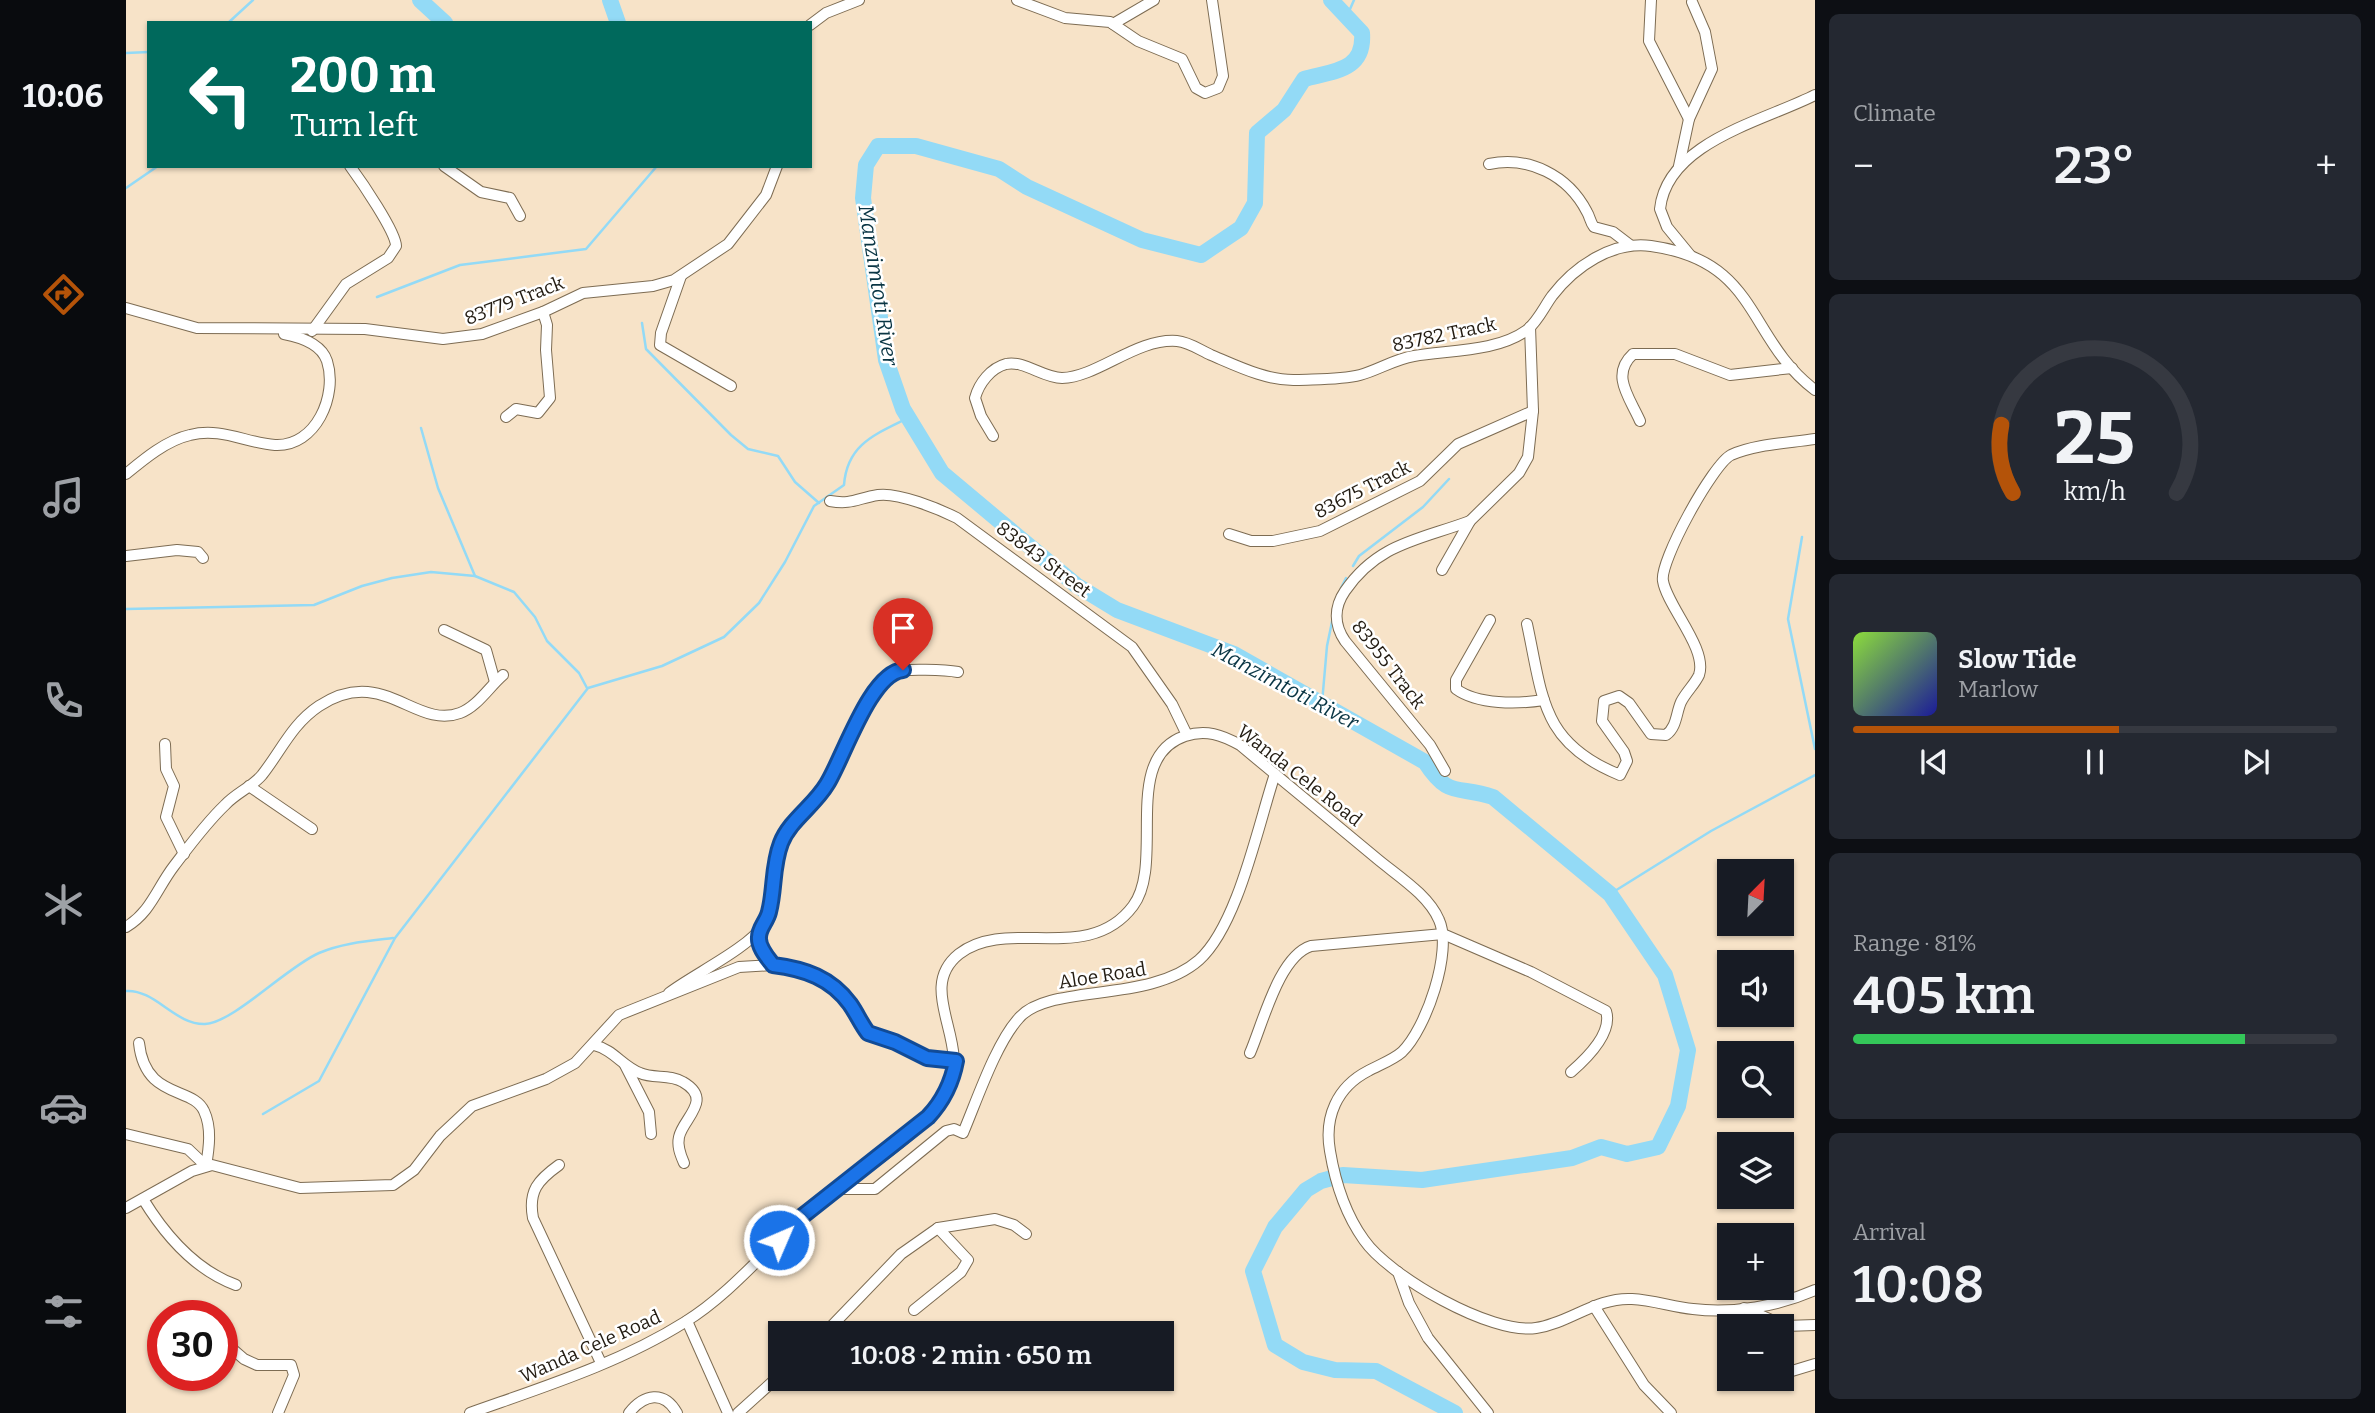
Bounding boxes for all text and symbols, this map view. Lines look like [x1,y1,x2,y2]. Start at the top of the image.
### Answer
text: 200 m [290,46,435,105]
icon: left [175,49,266,140]
text: 10:06 [23,77,103,115]
text: Climate [1853,99,1936,127]
text: Turn left [290,106,418,144]
text: 23° [2054,134,2136,197]
text: − [1853,143,1874,189]
text: + [2315,143,2337,189]
water label: Manzimtoti River [852,203,904,369]
icon: directions [39,270,88,319]
street label: 83779 Track [461,271,567,330]
street label: 83782 Track [1390,312,1498,357]
text: 25 [2055,395,2135,482]
street label: 83675 Track [1310,455,1414,524]
icon: music [39,473,88,522]
text: km/h [2064,476,2126,506]
street label: 83843 Street [992,516,1096,603]
pin [873,598,933,670]
icon: arrive [884,609,922,647]
street label: 83955 Track [1347,615,1430,713]
water label: Manzimtoti River [1207,636,1364,736]
text: Slow Tide [1958,644,2077,675]
text: Marlow [1958,675,2038,703]
icon: phone [39,676,88,725]
street label: Wanda Cele Road [1233,720,1367,831]
icon: previous [1915,743,1953,781]
icon: pause [2076,743,2114,781]
icon: next [2237,743,2275,781]
north arrow [1717,859,1794,936]
map controls [1717,859,1794,1391]
icon: climate [39,880,88,929]
text: Range · 81% [1853,929,1977,957]
button: sound [1717,950,1794,1027]
street label: Aloe Road [1057,957,1148,994]
text: 405 km [1853,964,2035,1027]
button: search [1717,1041,1794,1118]
icon: car [39,1083,88,1132]
button: layers [1717,1132,1794,1209]
position arrow [742,1203,816,1277]
text: Arrival [1853,1218,1926,1246]
button: + [1717,1223,1794,1300]
text: 10:08 [1853,1253,1984,1316]
icon: filters [39,1287,88,1336]
speed limit sign: 30 [147,1300,238,1391]
street label: Wanda Cele Road [516,1305,664,1388]
button: − [1717,1314,1794,1391]
text: 10:08 · 2 min · 650 m [851,1340,1091,1371]

